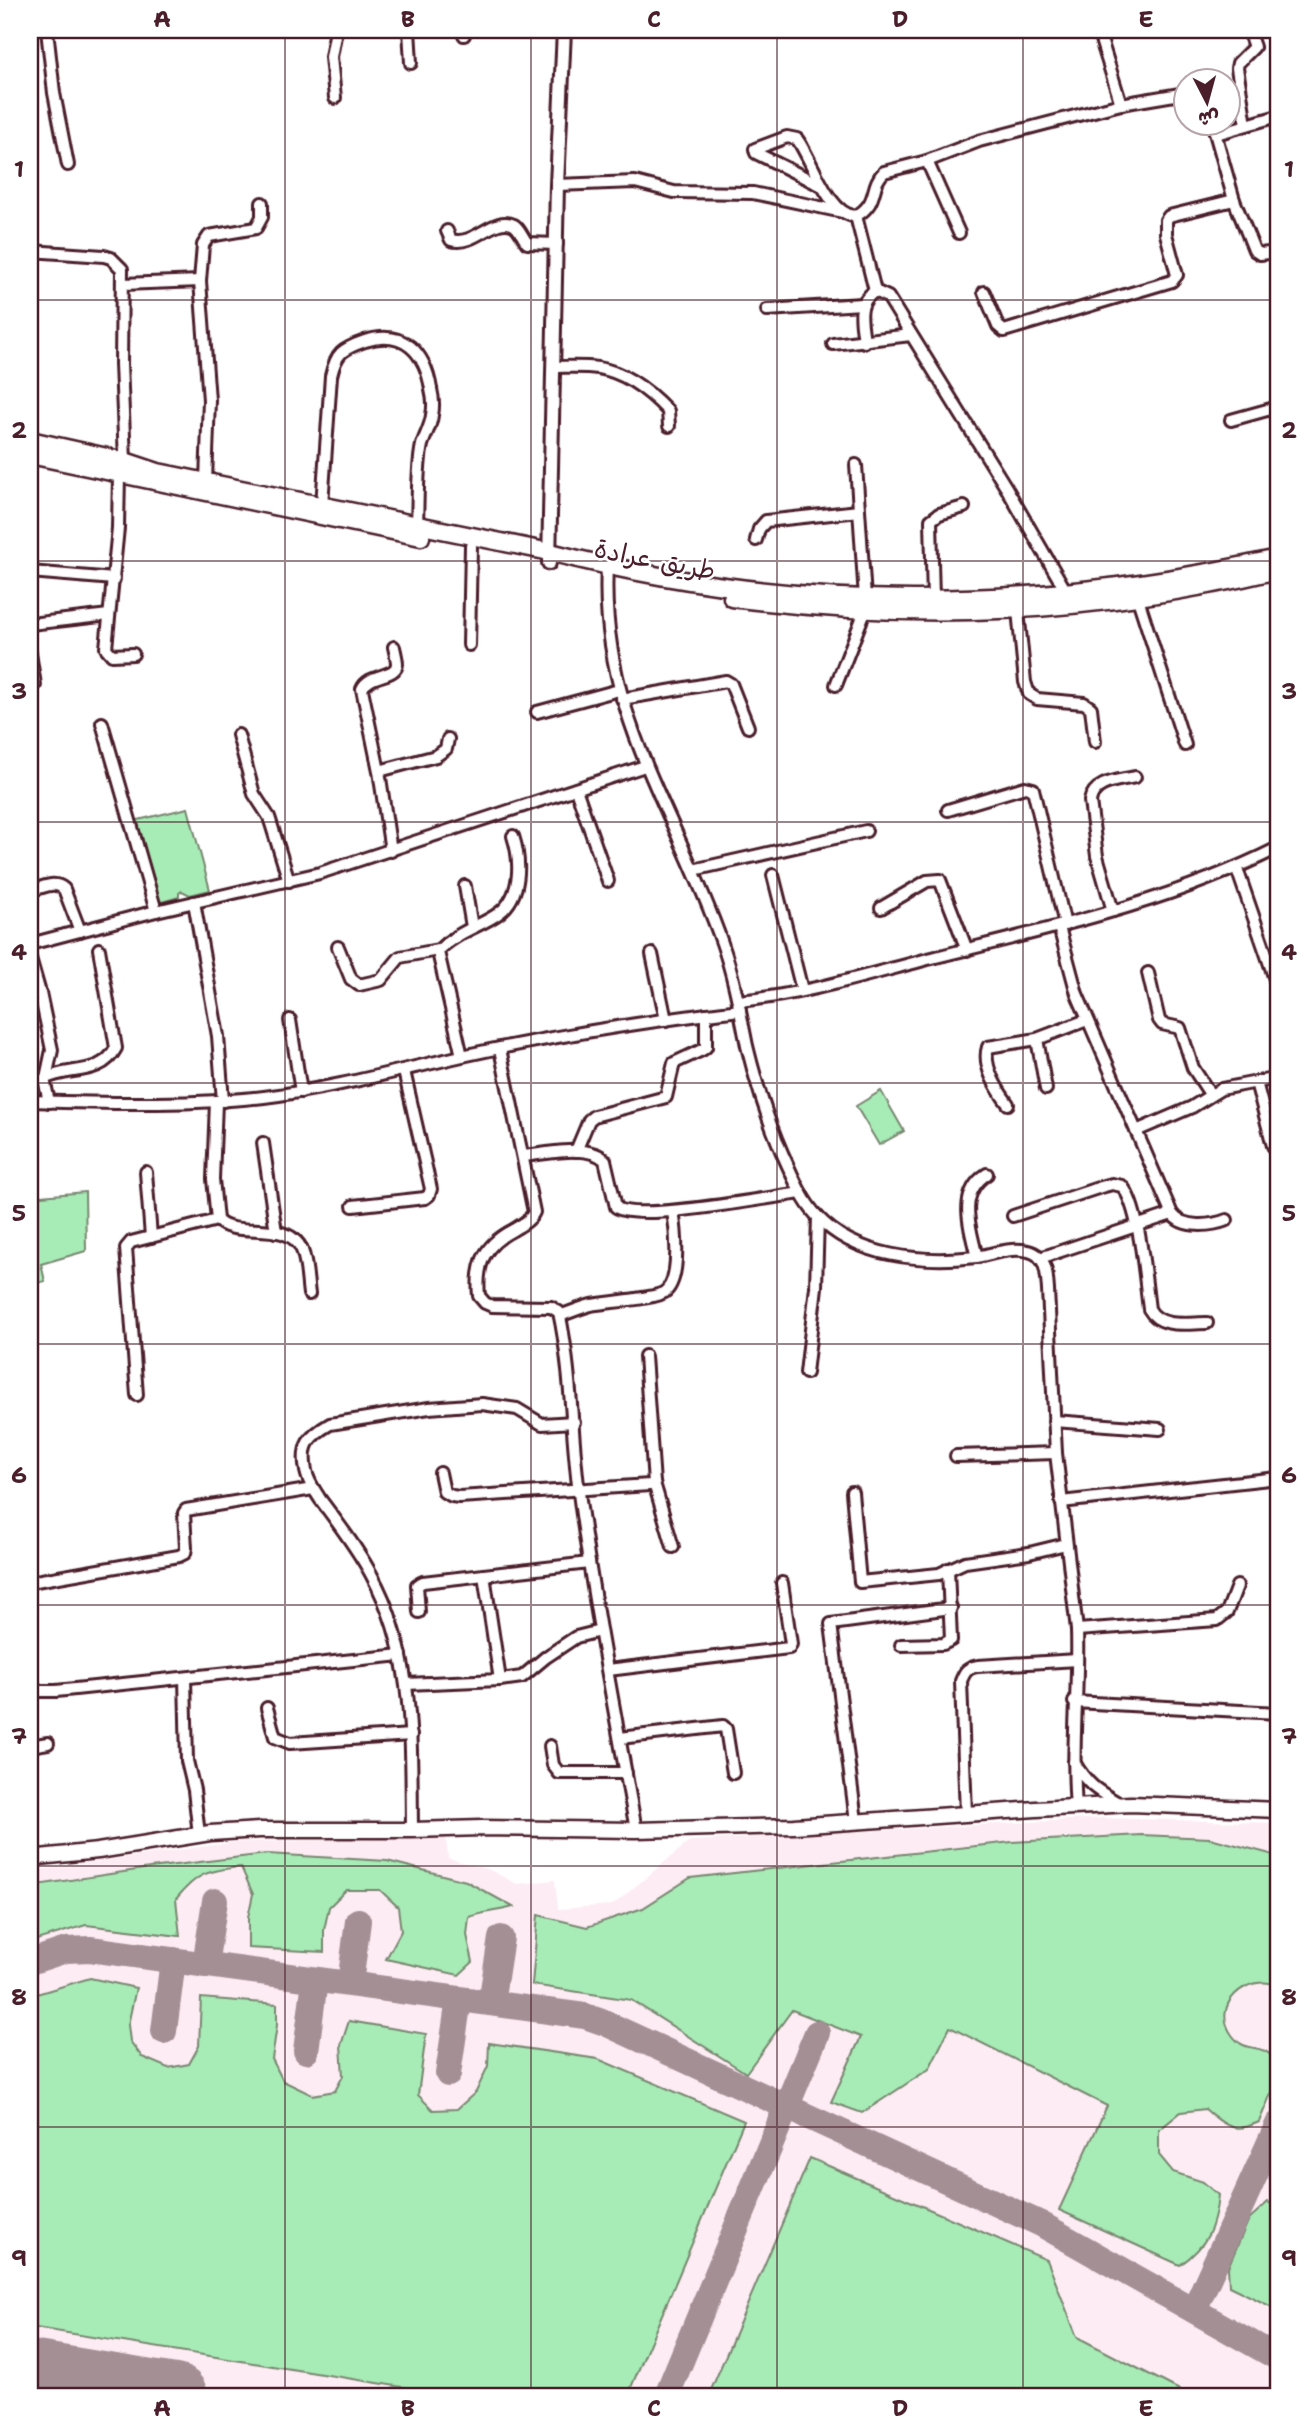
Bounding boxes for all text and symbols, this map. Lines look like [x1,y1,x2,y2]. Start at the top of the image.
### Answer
text: A [153,4,171,34]
text: B [401,4,415,34]
text: C [647,4,661,34]
text: D [892,4,908,34]
text: E [1138,4,1154,34]
north arrow [1172,66,1242,136]
text: ش [1197,105,1220,132]
text: 1 [14,154,24,184]
text: 1 [1284,154,1294,184]
text: 2 [11,415,27,445]
text: 2 [1281,415,1297,445]
street label: طريق عرادة [591,530,719,588]
text: 3 [11,676,27,706]
text: 3 [1281,676,1297,706]
text: 4 [11,937,27,967]
text: 4 [1281,937,1297,967]
text: 5 [12,1198,26,1228]
text: 5 [1282,1198,1296,1228]
text: 6 [11,1460,27,1490]
text: 6 [1281,1460,1297,1490]
text: 7 [11,1721,27,1751]
text: 7 [1281,1721,1297,1751]
text: 8 [11,1982,27,2012]
text: 8 [1281,1982,1297,2012]
text: 9 [11,2243,27,2273]
text: 9 [1281,2243,1297,2273]
text: A [153,2393,171,2423]
text: B [401,2393,415,2423]
text: C [647,2393,661,2423]
text: D [892,2393,908,2423]
text: E [1138,2393,1154,2423]

